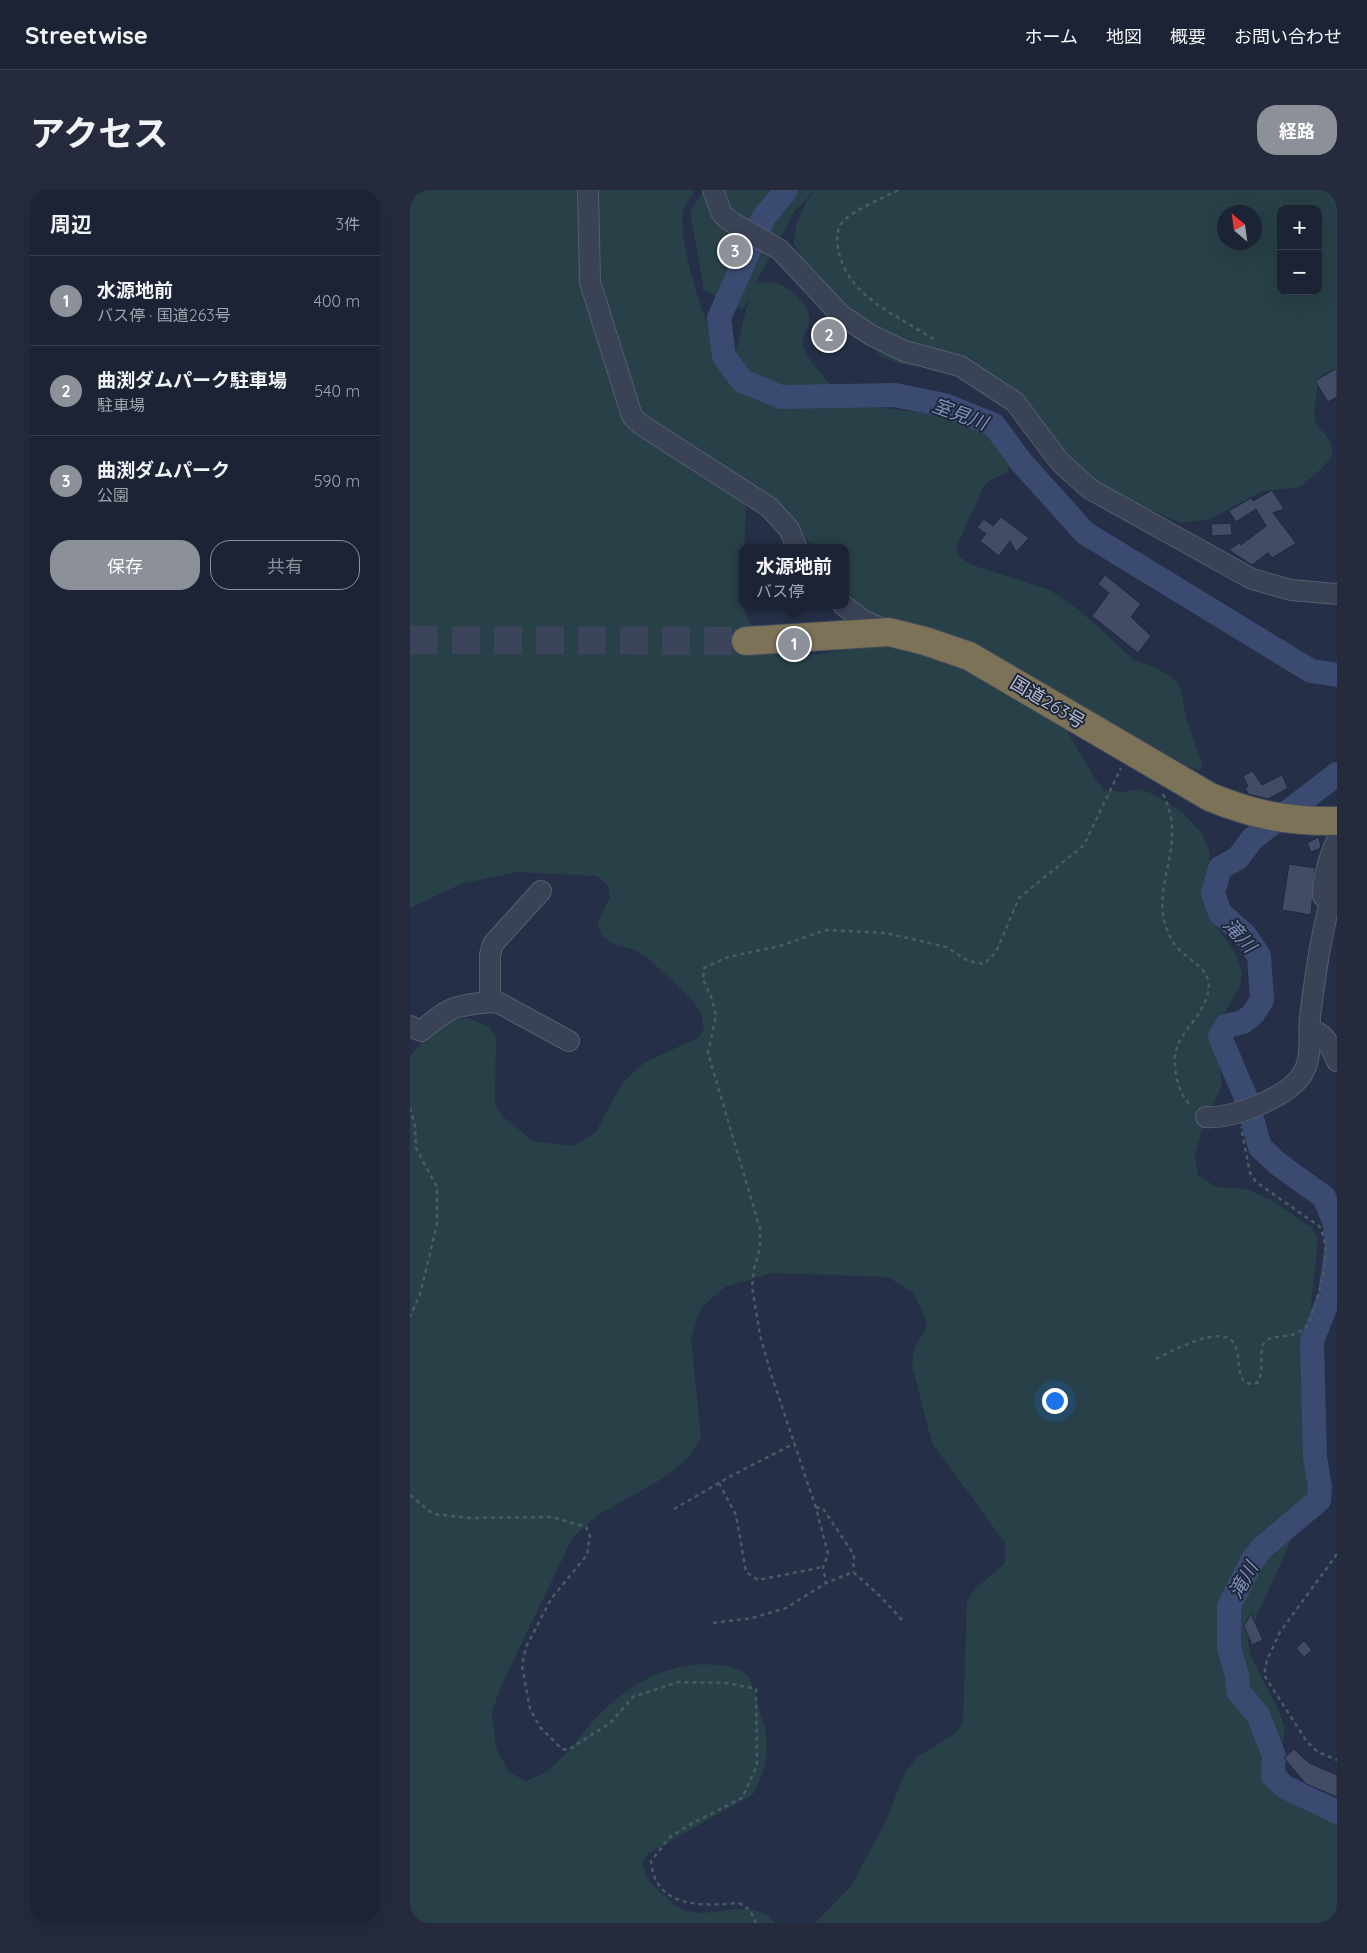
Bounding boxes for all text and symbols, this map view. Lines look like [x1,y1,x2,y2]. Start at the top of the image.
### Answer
text: Streetwise [25,20,148,50]
text: ホーム [1025,25,1078,48]
text: 地図 [1106,25,1142,48]
text: 概要 [1170,25,1206,48]
text: お問い合わせ [1234,25,1342,48]
button: 経路 [1257,105,1337,155]
text: アクセス [30,111,168,155]
north arrow [1217,205,1262,250]
map controls [1277,205,1322,295]
button: + [1277,205,1322,250]
text: 周辺 [50,211,92,237]
text: 3件 [336,214,360,234]
pin: 3 [719,232,751,270]
button: − [1277,250,1322,295]
text: 水源地前 [97,278,173,302]
text: 1 [63,291,69,311]
text: 400 m [314,291,360,311]
text: バス停 · 国道263号 [97,305,231,325]
pin: 2 [813,316,845,354]
text: 曲渕ダムパーク駐車場 [97,368,287,392]
text: 2 [61,381,71,401]
text: 540 m [314,381,360,401]
water label: 室見川 [929,393,993,436]
text: 駐車場 [97,395,145,415]
text: 曲渕ダムパーク [97,458,230,482]
text: 3 [62,471,70,491]
text: 590 m [314,471,360,491]
text: 公園 [97,485,129,505]
button: 保存 [50,540,200,590]
button: 共有 [210,540,360,590]
popup [739,544,849,609]
text: 水源地前 [756,554,832,578]
text: バス停 [756,581,804,601]
pin: 1 [778,625,810,663]
street label: 国道263号 [1006,671,1090,733]
water label: 滝川 [1218,913,1263,959]
your location [1042,1388,1068,1414]
water label: 滝川 [1223,1556,1264,1602]

